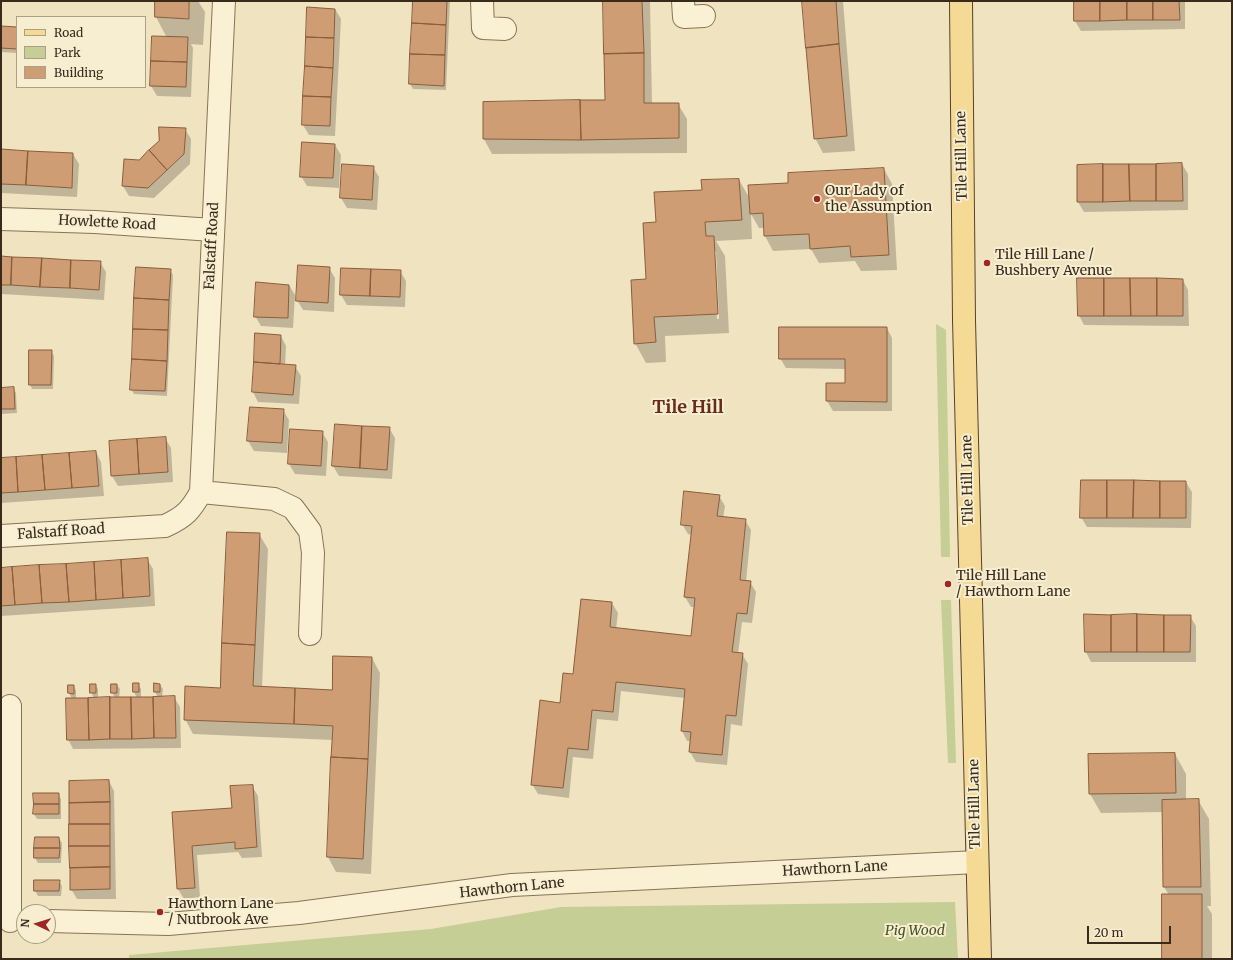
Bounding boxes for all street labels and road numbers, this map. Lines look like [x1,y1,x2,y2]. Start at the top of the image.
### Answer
street label: Tile Hill Lane [953,111,971,201]
street label: Falstaff Road [201,202,223,290]
street label: Howlette Road [58,212,156,234]
street label: Tile Hill Lane [959,435,977,525]
street label: Falstaff Road [17,521,105,543]
street label: Tile Hill Lane [966,759,984,849]
street label: Hawthorn Lane [782,858,888,880]
street label: Hawthorn Lane [459,874,565,902]

